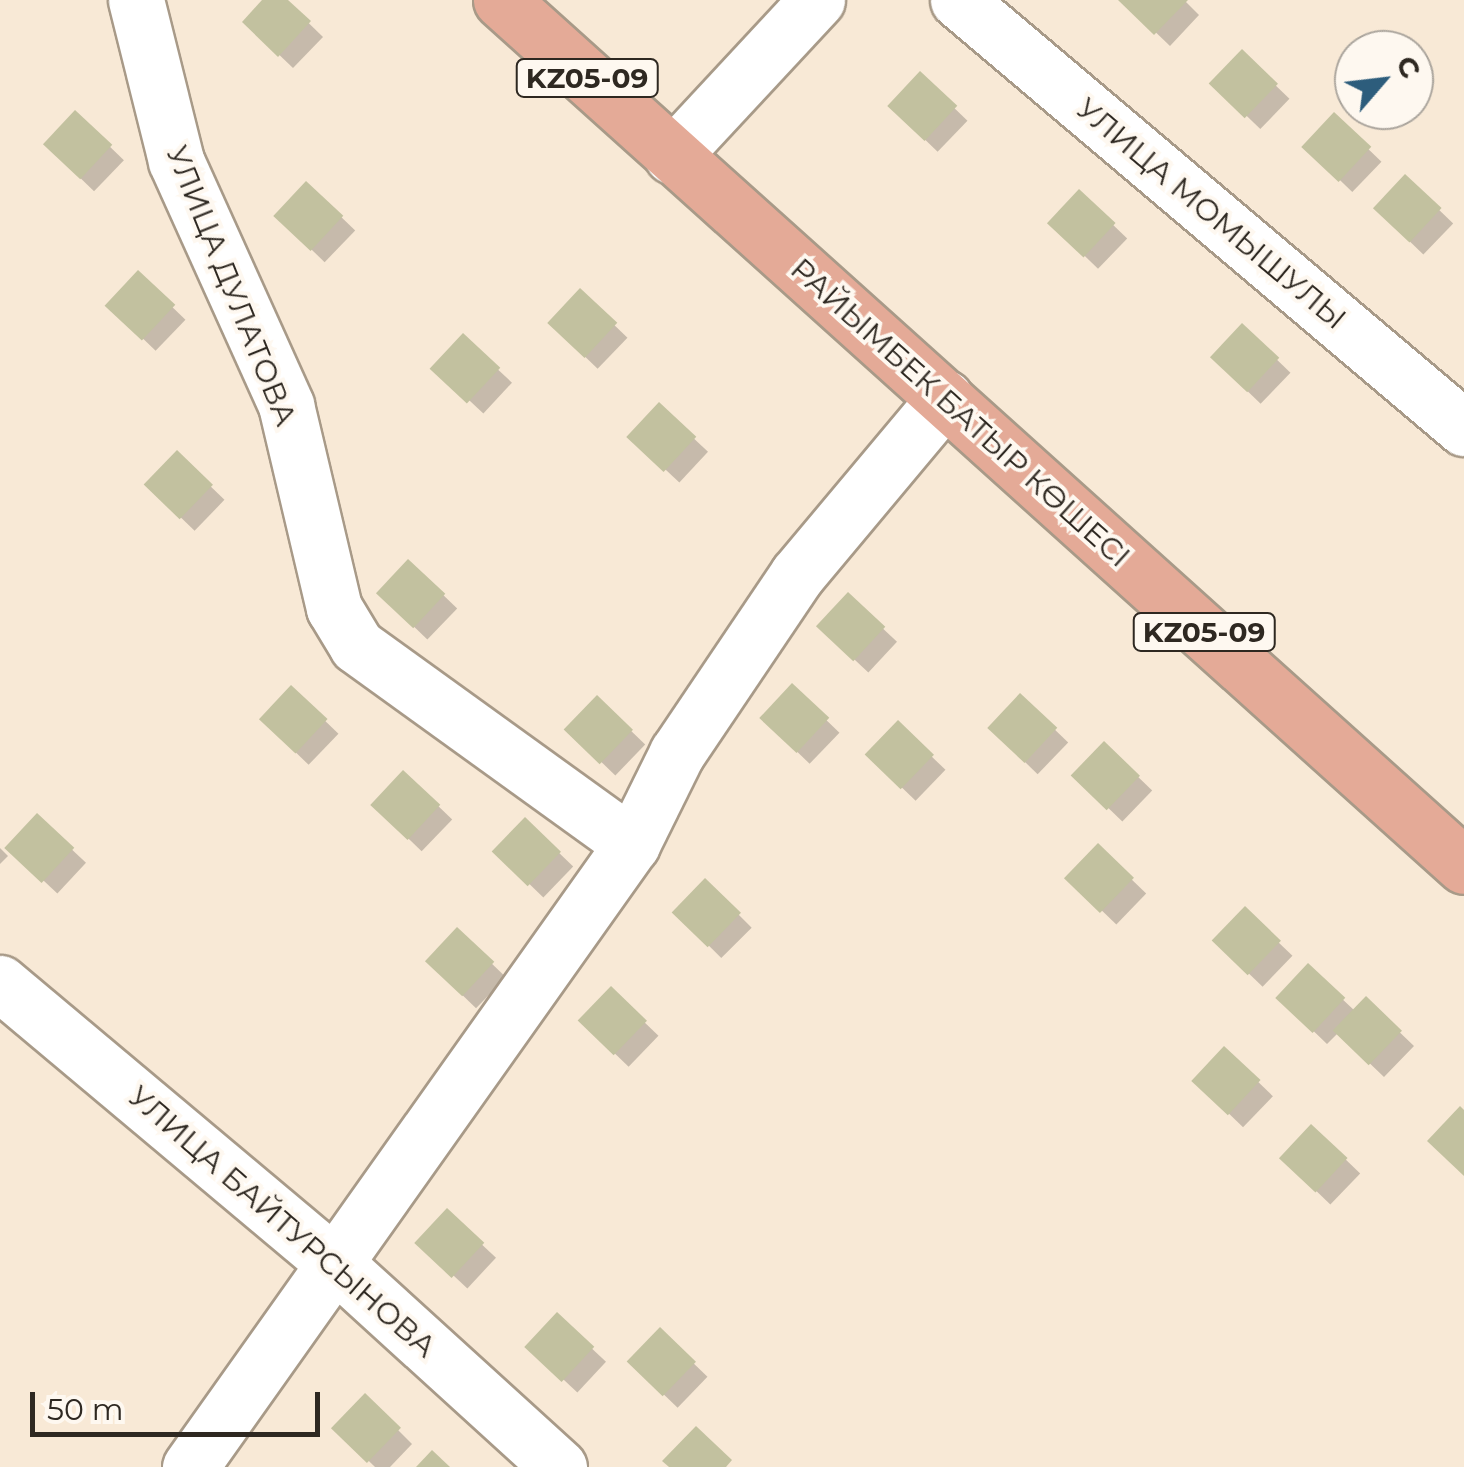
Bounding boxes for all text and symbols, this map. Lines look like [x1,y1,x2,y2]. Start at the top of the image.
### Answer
north arrow [1334,30,1434,130]
text: С [1389,50,1429,84]
road number: KZ05-09 [514,55,660,101]
street label: УЛИЦА МОМЫШУЛЫ [1069,91,1353,337]
street label: УЛИЦА ДУЛАТОВА [158,141,304,431]
street label: РАЙЫМБЕК БАТЫР КӨШЕСІ [783,251,1137,575]
road number: KZ05-09 [1132,609,1276,655]
street label: УЛИЦА БАЙТУРСЫНОВА [121,1079,443,1365]
scale bar [35,1372,325,1434]
text: 50 m [47,1391,124,1428]

